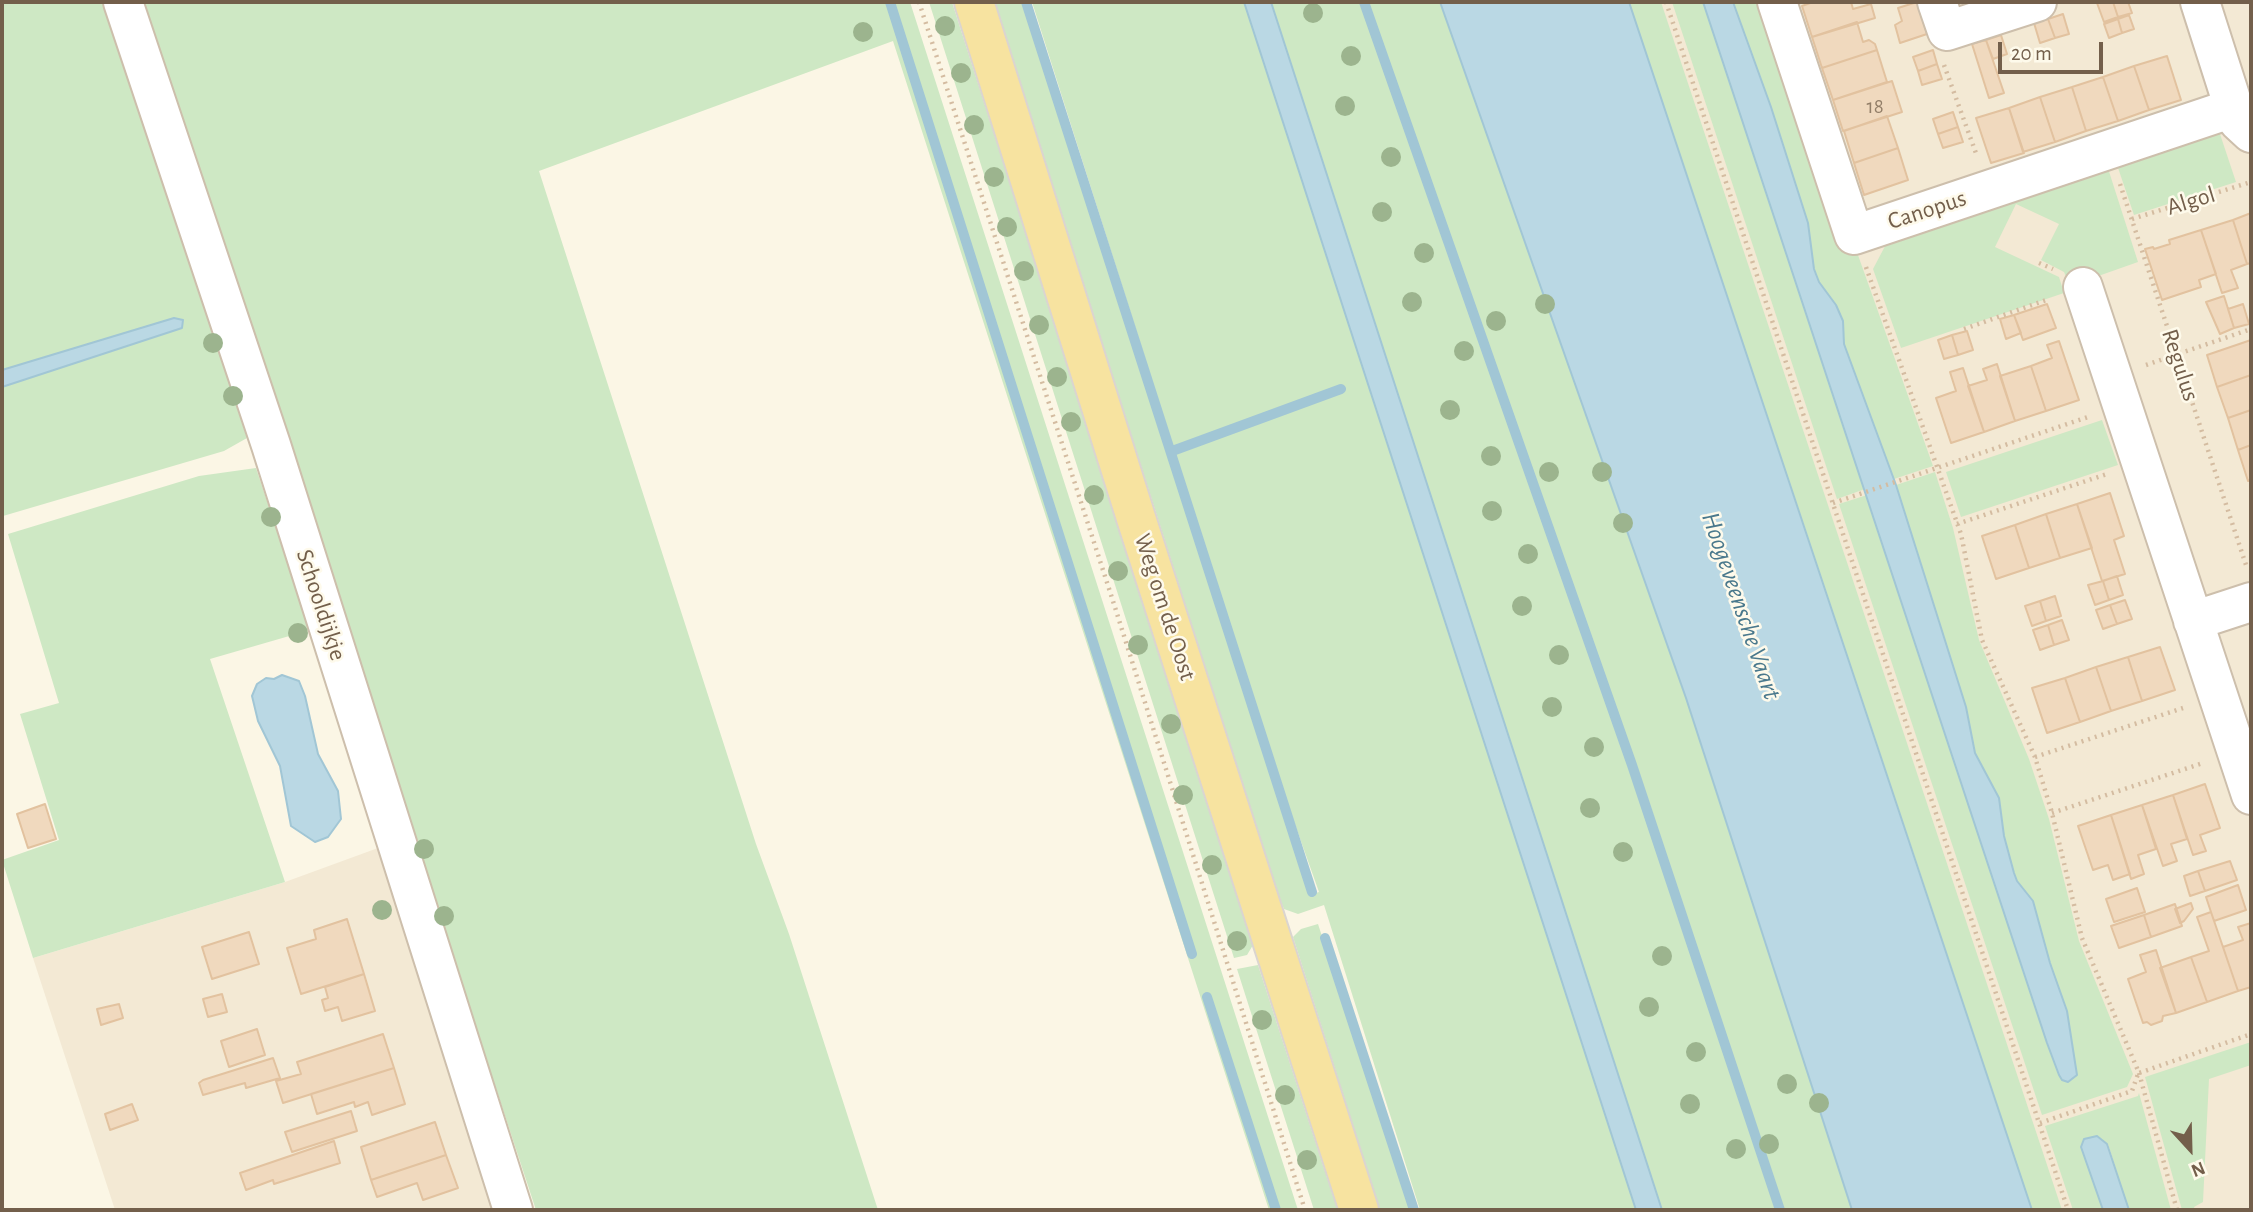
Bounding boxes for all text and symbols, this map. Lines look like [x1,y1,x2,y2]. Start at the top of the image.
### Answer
scale bar [2001,28,2106,72]
text: 20 m [2011,43,2052,64]
house number: 18 [1866,94,1884,120]
street label: Algol [2163,180,2219,222]
street label: Canopus [1884,184,1970,236]
street label: Regulus [2155,325,2205,405]
water label: Hoogeveensche Vaart [1694,508,1788,704]
street label: Weg om de Oost [1128,530,1202,684]
street label: Schooldijkje [290,546,352,664]
north arrow [2155,1114,2225,1184]
text: N [2188,1158,2208,1180]

